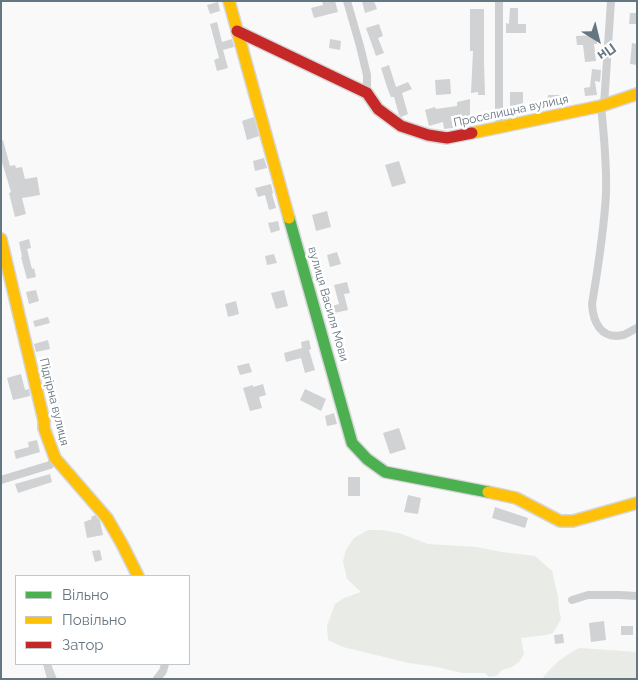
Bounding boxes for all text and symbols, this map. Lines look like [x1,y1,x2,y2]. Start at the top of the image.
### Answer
north arrow [573,15,623,65]
text: Пн [595,40,619,64]
street label: Проселищна вулиця [452,92,570,130]
street label: вулиця Василя Мови [305,245,351,363]
street label: Підгірна вулиця [36,357,72,447]
legend [15,575,190,665]
text: Вільно [62,586,109,604]
text: Повільно [62,611,126,629]
text: Затор [62,636,104,654]

